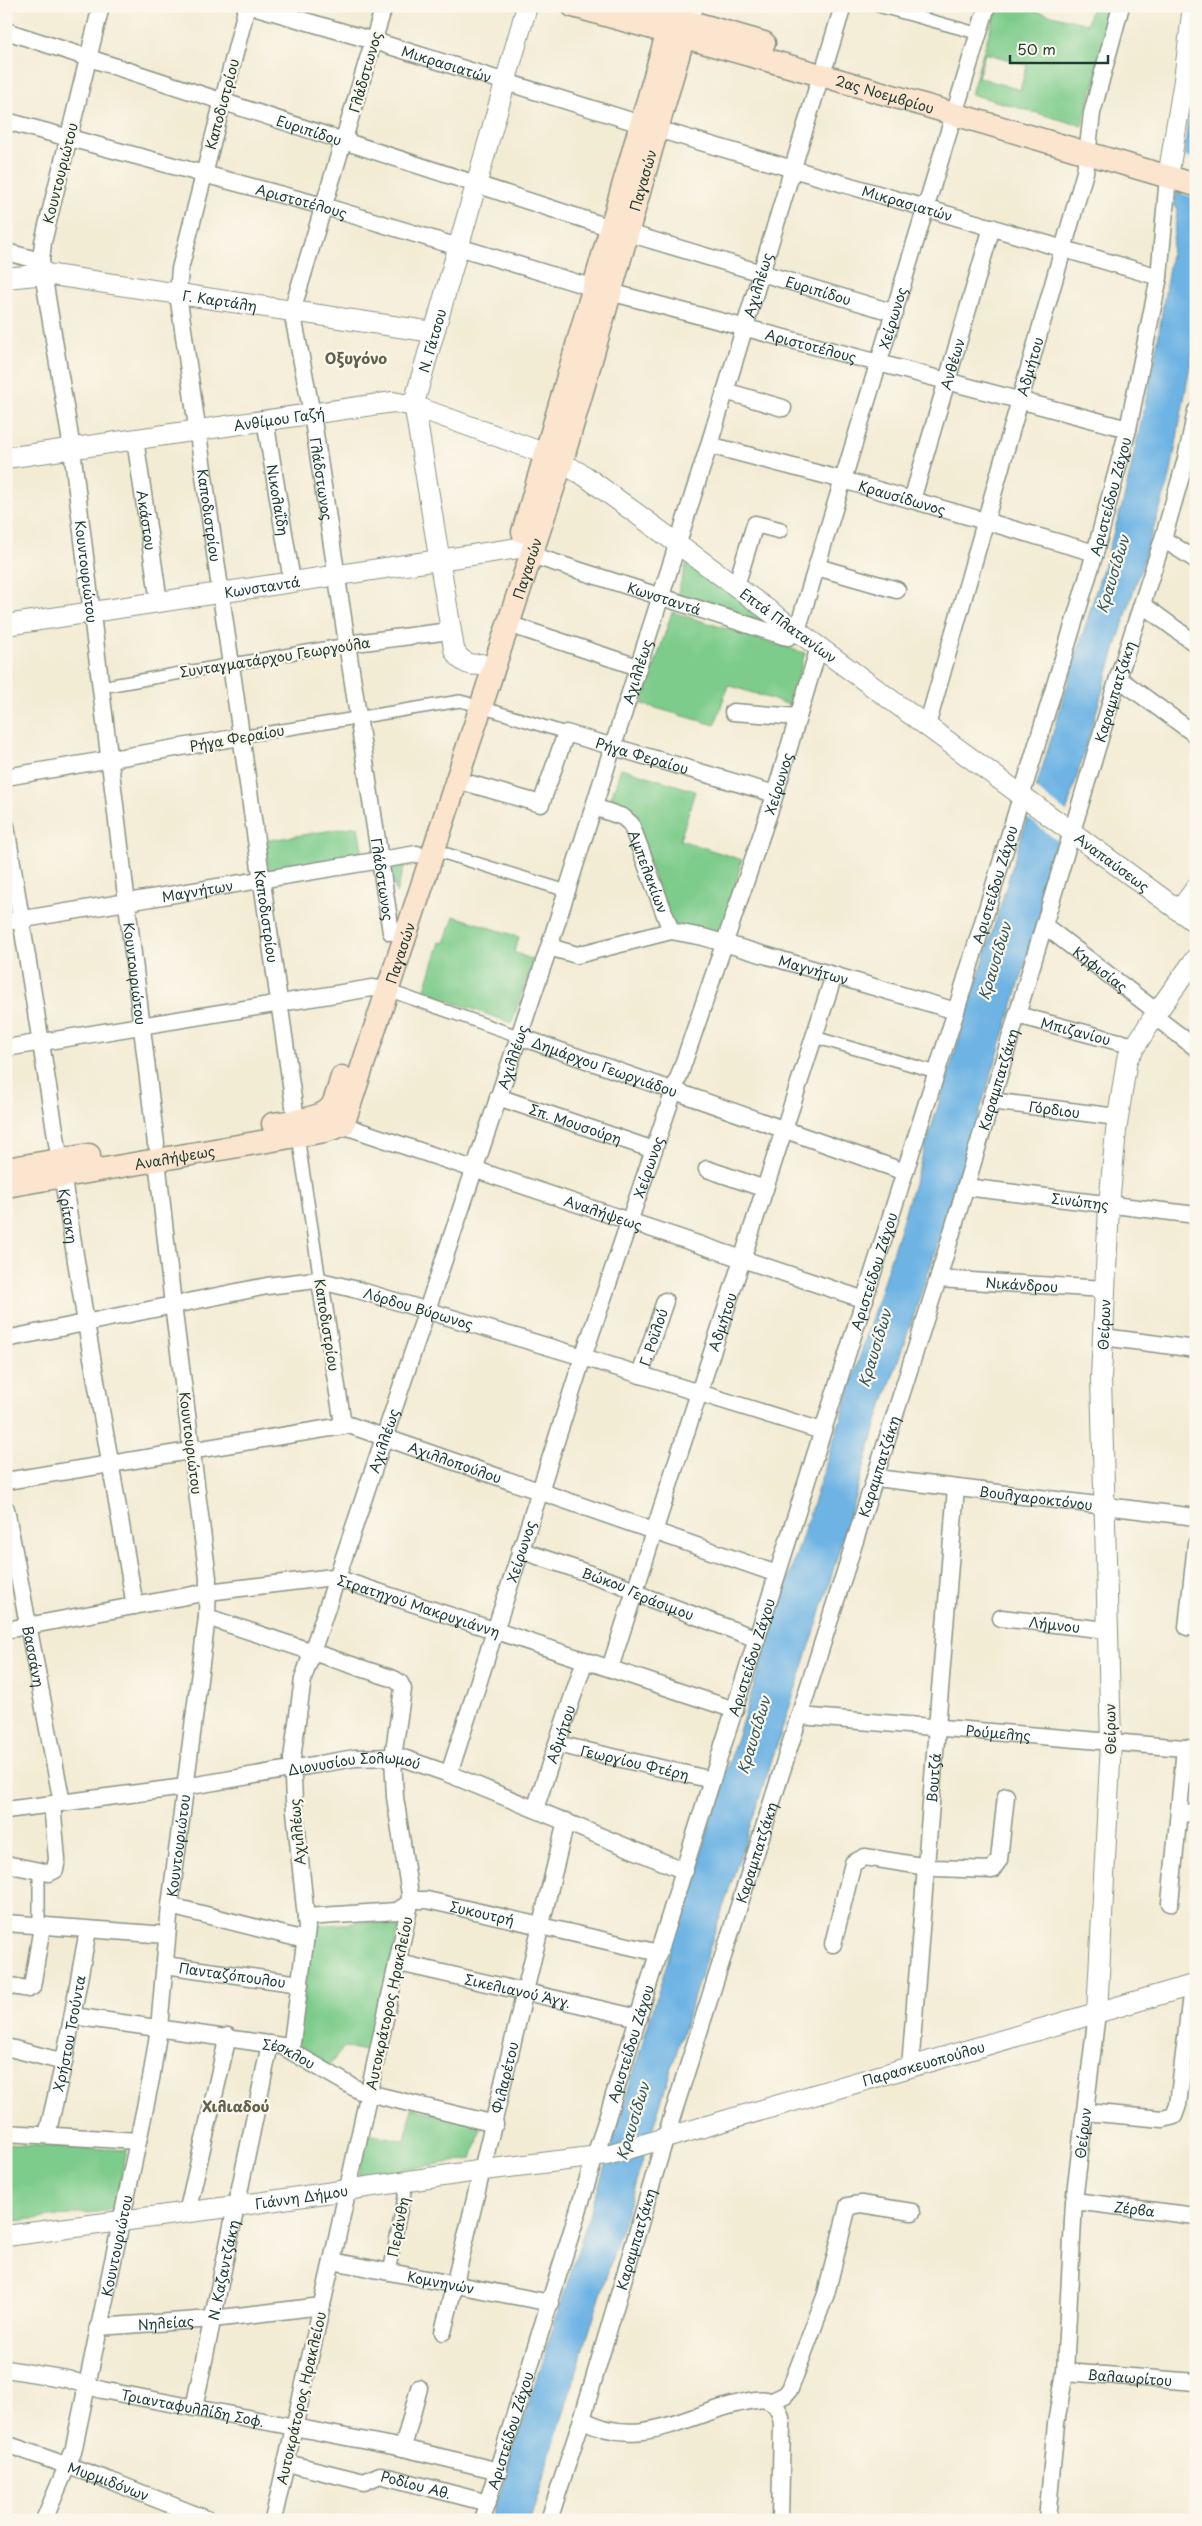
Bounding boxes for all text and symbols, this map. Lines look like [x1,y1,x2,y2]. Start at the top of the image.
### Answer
street label: Γλάδστωνος [343,29,387,115]
scale bar [1010,32,1107,64]
text: 50 m [1017,37,1056,60]
street label: Μικρασιατών [399,40,494,87]
street label: Καποδιστρίου [200,56,244,152]
street label: 2ας Νοεμβρίου [833,69,937,118]
street label: Ευριπίδου [274,109,345,150]
street label: Κουντουριώτου [37,120,83,226]
street label: Παγασών [624,147,661,214]
street label: Αριστοτέλους [254,178,350,223]
street label: Μικρασιατών [860,180,955,226]
street label: Αχιλλέως [738,250,777,320]
street label: Ευριπίδου [783,270,854,310]
street label: Γ. Καρτάλη [181,284,259,316]
street label: Χείρωνος [873,284,912,351]
street label: Ν. Γάτσου [413,306,451,375]
street label: Αριστοτέλους [763,323,859,367]
street label: Αδμήτου [1011,334,1048,398]
street label: Ανθέων [934,335,969,392]
district label: Οξυγόνο [325,346,387,369]
street label: Ανθίμου Γαζή [232,402,326,435]
street label: Αριστείδου Ζάχου [1084,434,1136,558]
street label: Γλάδστωνος [305,436,339,522]
street label: Νικολαΐδη [262,463,295,537]
street label: Καποδιστρίου [193,467,227,563]
street label: Κραυσίδωνος [856,474,948,520]
street label: Ακάστου [132,489,162,552]
street label: Κουντουριώτου [70,519,103,624]
water label: Κραυσίδων [1089,531,1135,616]
street label: Παγασών [507,535,547,602]
street label: Κωνσταντά [223,570,301,603]
street label: Κωνσταντά [625,576,704,619]
street label: Επτά Πλατανίων [736,582,842,668]
street label: Συνταγματάρχου Γεωργούλα [178,632,372,682]
street label: Αχιλλέως [617,637,657,706]
street label: Καραμπατζάκη [1089,638,1140,745]
street label: Ρήγα Φεραίου [188,719,286,757]
street label: Ρήγα Φεραίου [593,732,691,779]
street label: Χείρωνος [759,750,797,817]
street label: Αριστείδου Ζάχου [967,823,1022,946]
street label: Αμπελακίων [624,827,674,916]
street label: Αναπαύσεως [1070,827,1154,896]
street label: Γλάδστωνος [366,836,400,922]
street label: Καποδιστρίου [250,868,284,964]
street label: Μαγνήτων [160,874,235,907]
water label: Κραυσίδων [971,918,1017,1003]
street label: Παγασών [380,919,420,986]
street label: Κουντουριώτου [119,921,152,1026]
street label: Κηφισίας [1069,941,1132,996]
street label: Μαγνήτων [776,949,851,990]
street label: Μπιζανίου [1039,1011,1113,1050]
street label: Αχιλλέως [492,1022,533,1092]
street label: Καραμπατζάκη [973,1026,1023,1133]
street label: Δημάρχου Γεωργιάδου [529,1031,680,1102]
street label: Γόρδιου [1028,1095,1081,1123]
street label: Σπ. Μουσούρη [527,1098,625,1149]
street label: Χείρωνος [628,1133,668,1200]
street label: Αναλήψεως [133,1140,216,1174]
street label: Κρίτσκη [54,1187,84,1245]
street label: Σινώπης [1050,1187,1110,1215]
street label: Αναλήψεως [561,1190,645,1235]
street label: Αριστείδου Ζάχου [845,1209,902,1332]
street label: Νικάνδρου [985,1271,1059,1297]
street label: Καποδιστρίου [309,1277,345,1373]
street label: Λόρδου Βύρωνος [361,1282,476,1334]
street label: Αδμήτου [703,1290,741,1354]
street label: Θείρων [1092,1298,1115,1351]
street label: Γ. Ροϊλού [633,1305,672,1369]
water label: Κραυσίδων [851,1305,897,1390]
street label: Κουντουριώτου [174,1391,208,1495]
street label: Αχιλλέως [363,1406,404,1476]
street label: Καραμπατζάκη [853,1413,904,1520]
street label: Αχιλλοπούλου [406,1436,505,1488]
street label: Βουλγαροκτόνου [978,1480,1094,1515]
street label: Χείρωνος [501,1518,540,1585]
street label: Βώκου Γεράσιμου [579,1562,697,1625]
street label: Στρατηγού Μακρυγιάννη [335,1569,503,1642]
street label: Αριστείδου Ζάχου [723,1595,780,1719]
street label: Λήμνου [1028,1611,1081,1637]
street label: Βασσάνη [18,1624,50,1689]
water label: Κραυσίδων [730,1692,776,1777]
street label: Αδμήτου [541,1702,580,1766]
street label: Θείρων [1099,1703,1121,1755]
street label: Ρούμελης [965,1719,1032,1746]
street label: Γεωργίου Φτέρη [578,1739,691,1785]
street label: Διονυσίου Σολωμού [286,1746,424,1780]
street label: Βουτζά [921,1752,945,1804]
street label: Κουντουριώτου [161,1793,195,1898]
street label: Αχιλλέως [284,1798,310,1866]
street label: Καραμπατζάκη [730,1799,782,1906]
street label: Συκουτρή [448,1895,516,1930]
street label: Αυτοκράτορος Ηρακλείου [360,1914,418,2092]
street label: Πανταζόπουλου [178,1957,287,1992]
street label: Σικελιανού Άγγ. [463,1968,573,2013]
street label: Χρήστου Τσούντα [47,1973,90,2094]
street label: Αριστείδου Ζάχου [602,1982,658,2105]
street label: Σέσκλου [261,2033,319,2074]
street label: Παρασκευοπούλου [860,2035,987,2091]
street label: Φιλαρέτου [486,2039,523,2115]
water label: Κραυσίδων [609,2078,655,2163]
district label: Χιλιαδού [202,2094,270,2117]
street label: Θείρων [1069,2106,1096,2160]
street label: Γιάννη Δήμου [253,2179,349,2214]
street label: Καραμπατζάκη [610,2186,660,2292]
street label: Κουντουριώτου [95,2193,137,2298]
street label: Περάνθη [382,2195,414,2259]
street label: Ζέρβα [1113,2196,1156,2221]
street label: Ν. Καζαντζάκη [202,2218,244,2322]
street label: Κομνηνών [406,2265,476,2299]
street label: Αυτοκράτορος Ηρακλείου [271,2309,331,2487]
street label: Νηλείας [137,2310,195,2335]
street label: Βαλαωρίτου [1087,2363,1173,2391]
street label: Αριστείδου Ζάχου [482,2369,538,2492]
street label: Τριανταφυλλίδη Σοφ. [119,2383,266,2432]
street label: Μυρμιδόνων [65,2456,152,2506]
street label: Ροδίου Αθ. [379,2465,454,2504]

